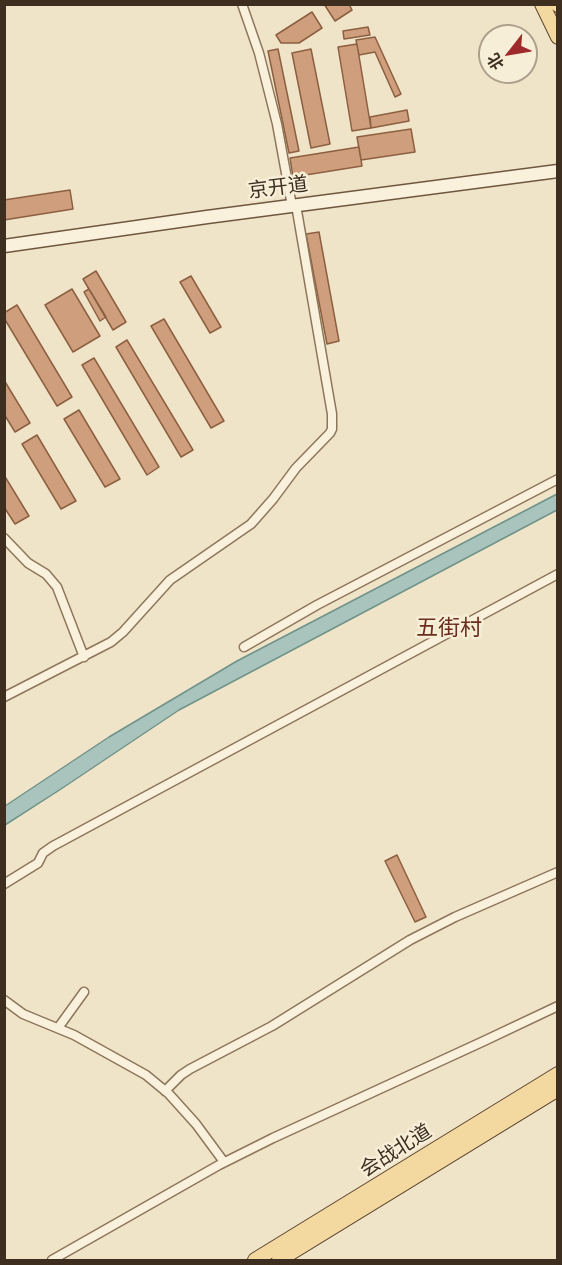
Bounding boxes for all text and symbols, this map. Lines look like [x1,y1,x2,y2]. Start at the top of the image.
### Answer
north arrow [478,24,538,84]
text: 北 [480,49,509,75]
street label: 京开道 [247,172,309,204]
district label: 五街村 [416,616,482,642]
street label: 会战北道 [356,1120,436,1182]

